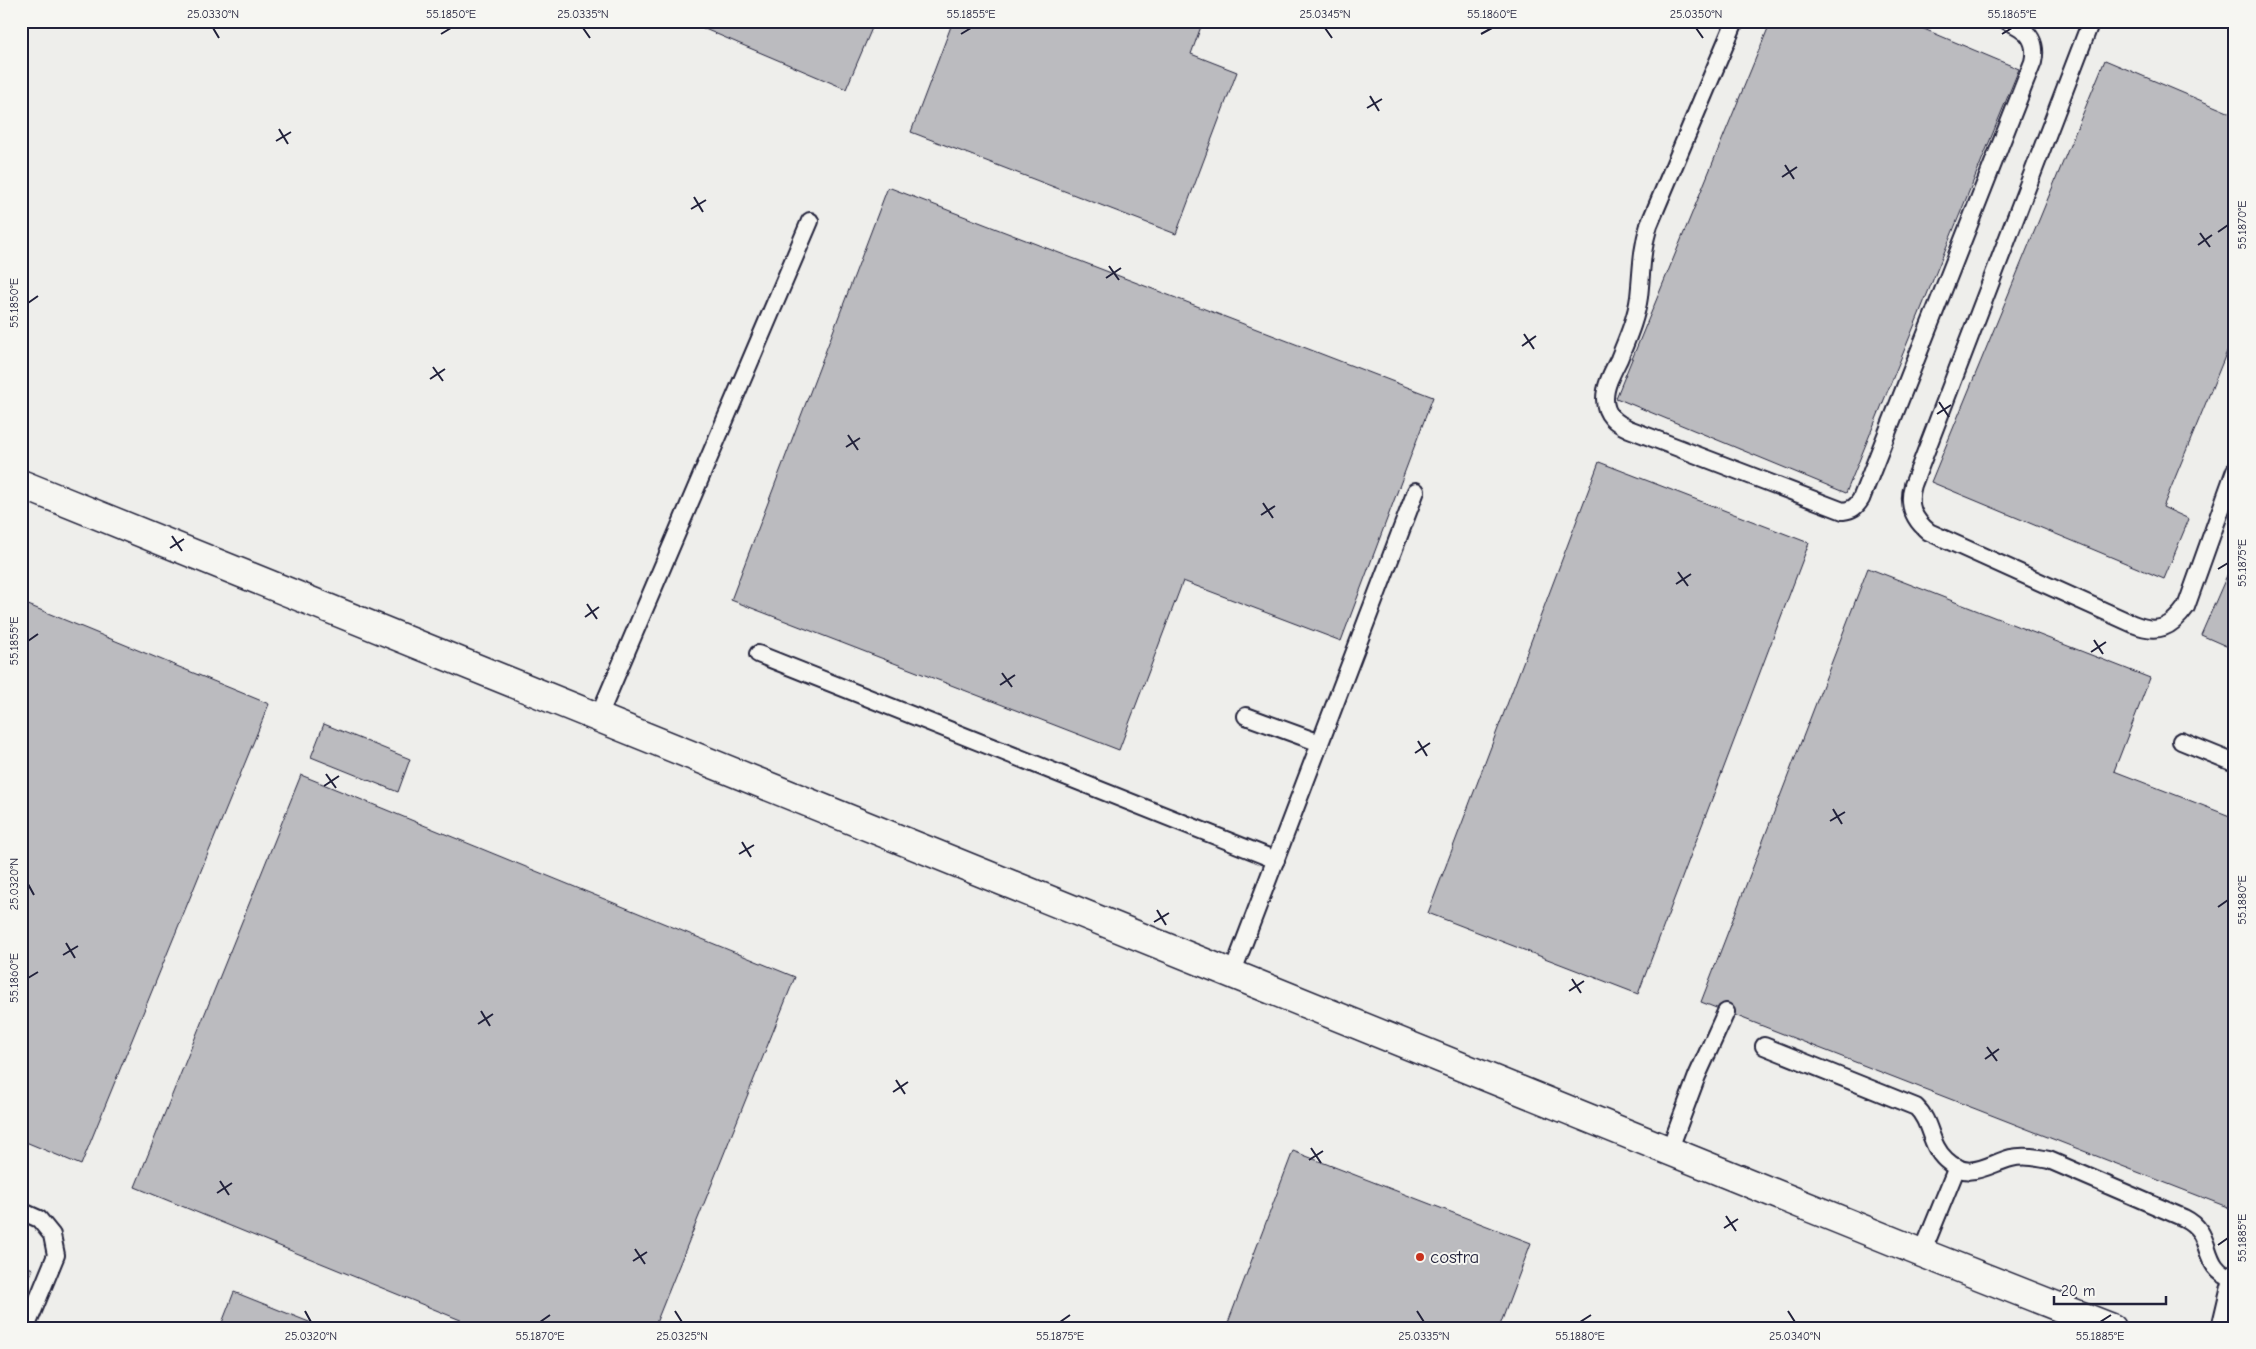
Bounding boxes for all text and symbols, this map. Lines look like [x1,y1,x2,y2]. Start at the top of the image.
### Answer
text: 25.0330°N [187,7,239,21]
text: 55.1850°E [426,7,476,21]
text: 25.0335°N [557,7,609,21]
text: 55.1855°E [947,7,995,21]
text: 25.0345°N [1299,7,1351,21]
text: 55.1860°E [1467,7,1517,21]
text: 25.0350°N [1670,7,1722,21]
text: 55.1865°E [1988,7,2036,21]
text: 55.1870°E [2235,201,2249,249]
text: 55.1850°E [7,278,21,328]
text: 55.1875°E [2235,539,2249,587]
text: 55.1855°E [7,617,21,665]
text: 25.0320°N [7,858,21,910]
text: 55.1880°E [2235,875,2249,925]
text: 55.1860°E [7,953,21,1003]
text: 55.1885°E [2235,1214,2249,1262]
place label: costra [1430,1246,1479,1268]
marker: costra [1414,1251,1426,1263]
scale bar [2054,1274,2166,1306]
text: 20 m [2061,1282,2095,1300]
text: 25.0320°N [285,1329,337,1343]
text: 55.1870°E [516,1329,564,1343]
text: 25.0325°N [656,1329,708,1343]
text: 55.1875°E [1036,1329,1084,1343]
text: 25.0335°N [1398,1329,1450,1343]
text: 55.1880°E [1555,1329,1605,1343]
text: 25.0340°N [1769,1329,1821,1343]
text: 55.1885°E [2076,1329,2124,1343]

